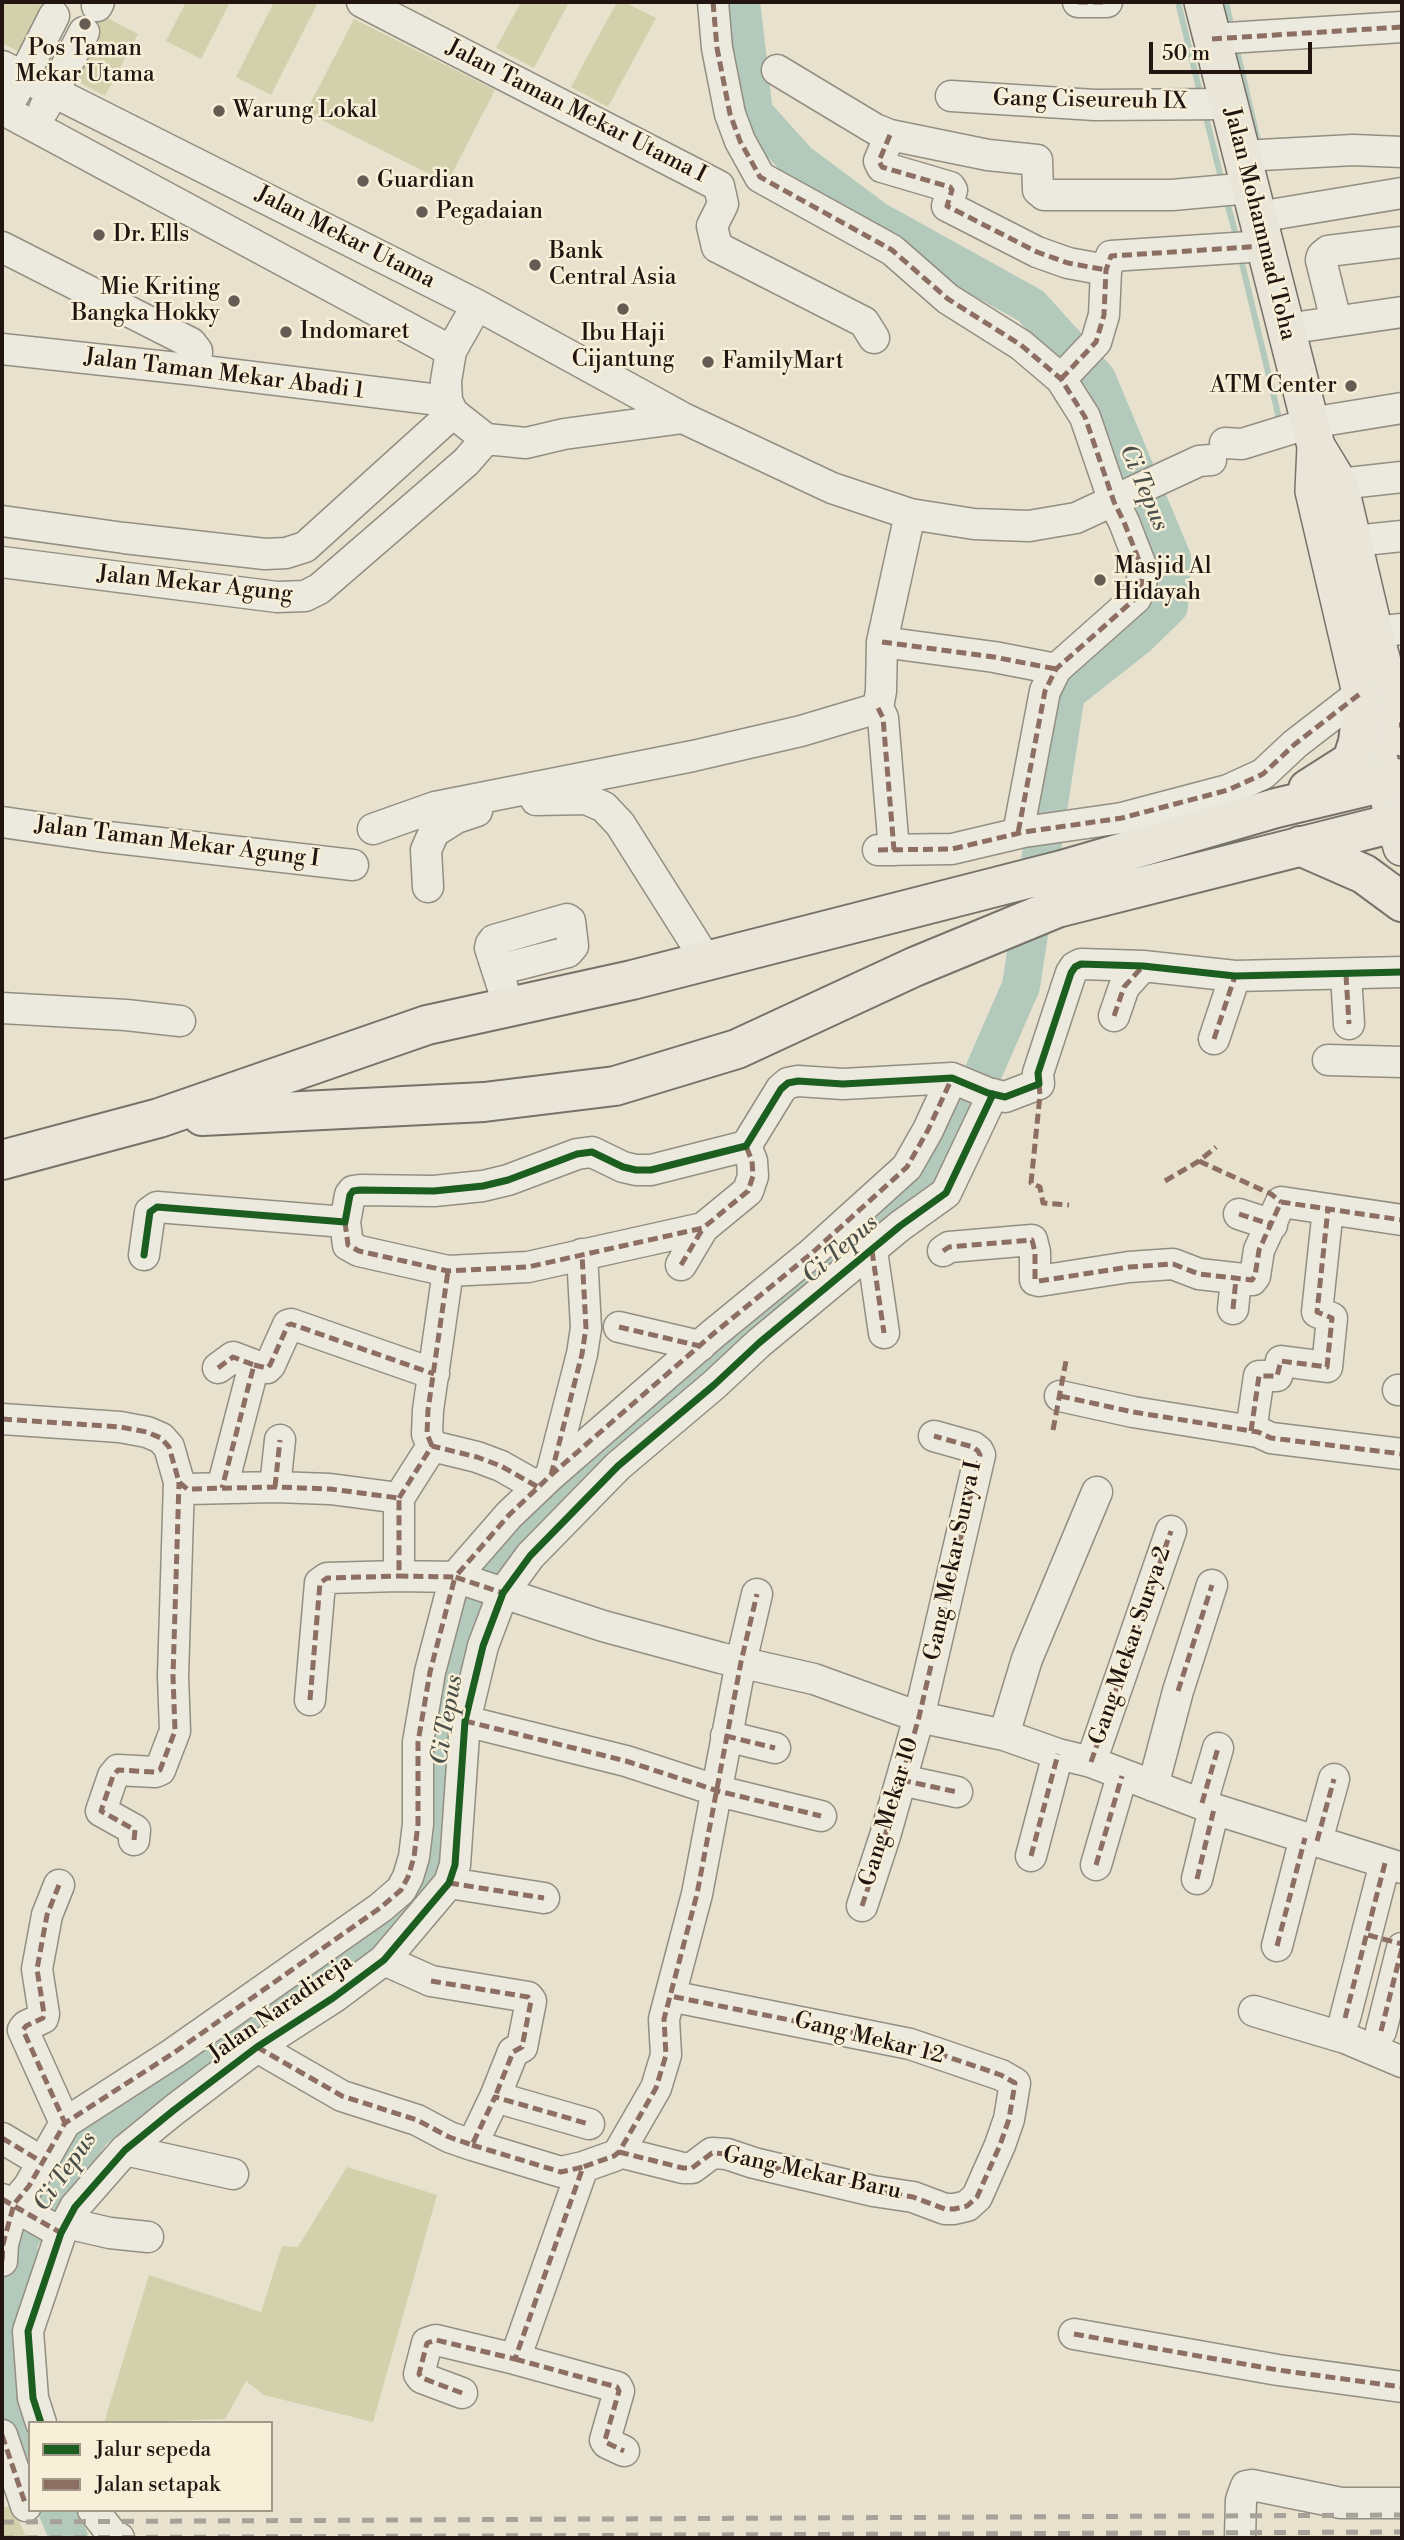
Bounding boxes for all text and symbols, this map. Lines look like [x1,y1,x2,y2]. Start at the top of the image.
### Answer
marker: Pos Taman Mekar Utama [77,16,93,32]
scale bar [1152,28,1315,72]
street label: Jalan Taman Mekar Utama I [441,34,711,190]
place label: Pos Taman Mekar Utama [15,35,155,89]
text: 50 m [1162,41,1210,67]
street label: Gang Ciseureuh IX [993,86,1187,116]
place label: Warung Lokal [233,97,377,125]
marker: Warung Lokal [211,103,227,119]
street label: Jalan Mohammad Toha [1217,105,1301,343]
place label: Guardian [377,167,474,195]
marker: Guardian [355,173,371,189]
street label: Jalan Mekar Utama [251,181,439,295]
place label: Pegadaian [436,198,543,226]
marker: Pegadaian [414,204,430,220]
place label: Dr. Ells [113,221,189,249]
marker: Dr. Ells [91,227,107,243]
place label: Bank Central Asia [549,238,676,292]
marker: Bank Central Asia [527,257,543,273]
place label: Mie Kriting Bangka Hokky [71,274,220,328]
marker: Mie Kriting Bangka Hokky [226,293,242,309]
marker: Ibu Haji Cijantung [615,301,631,317]
place label: Indomaret [300,318,410,346]
place label: Ibu Haji Cijantung [572,320,674,374]
marker: Indomaret [278,324,294,340]
street label: Jalan Taman Mekar Abadi 1 [83,344,365,406]
place label: FamilyMart [722,348,844,376]
marker: FamilyMart [700,354,716,370]
place label: ATM Center [1210,372,1337,400]
marker: ATM Center [1343,378,1359,394]
water label: Ci Tepus [1112,441,1174,535]
place label: Masjid Al Hidayah [1114,553,1212,607]
street label: Jalan Mekar Agung [96,561,294,609]
marker: Masjid Al Hidayah [1092,572,1108,588]
street label: Jalan Taman Mekar Agung I [33,812,321,874]
water label: Ci Tepus [797,1209,885,1291]
street label: Gang Mekar Surya I [919,1459,989,1663]
street label: Gang Mekar Surya 2 [1084,1543,1178,1749]
water label: Ci Tepus [426,1673,470,1767]
street label: Gang Mekar 10 [854,1734,926,1890]
street label: Jalan Naradireja [204,1949,358,2069]
street label: Gang Mekar 12 [791,2007,947,2071]
water label: Ci Tepus [28,2127,104,2217]
street label: Gang Mekar Baru [720,2142,904,2206]
legend [28,2421,273,2512]
text: Jalur sepeda [95,2437,211,2463]
text: Jalan setapak [95,2472,220,2498]

